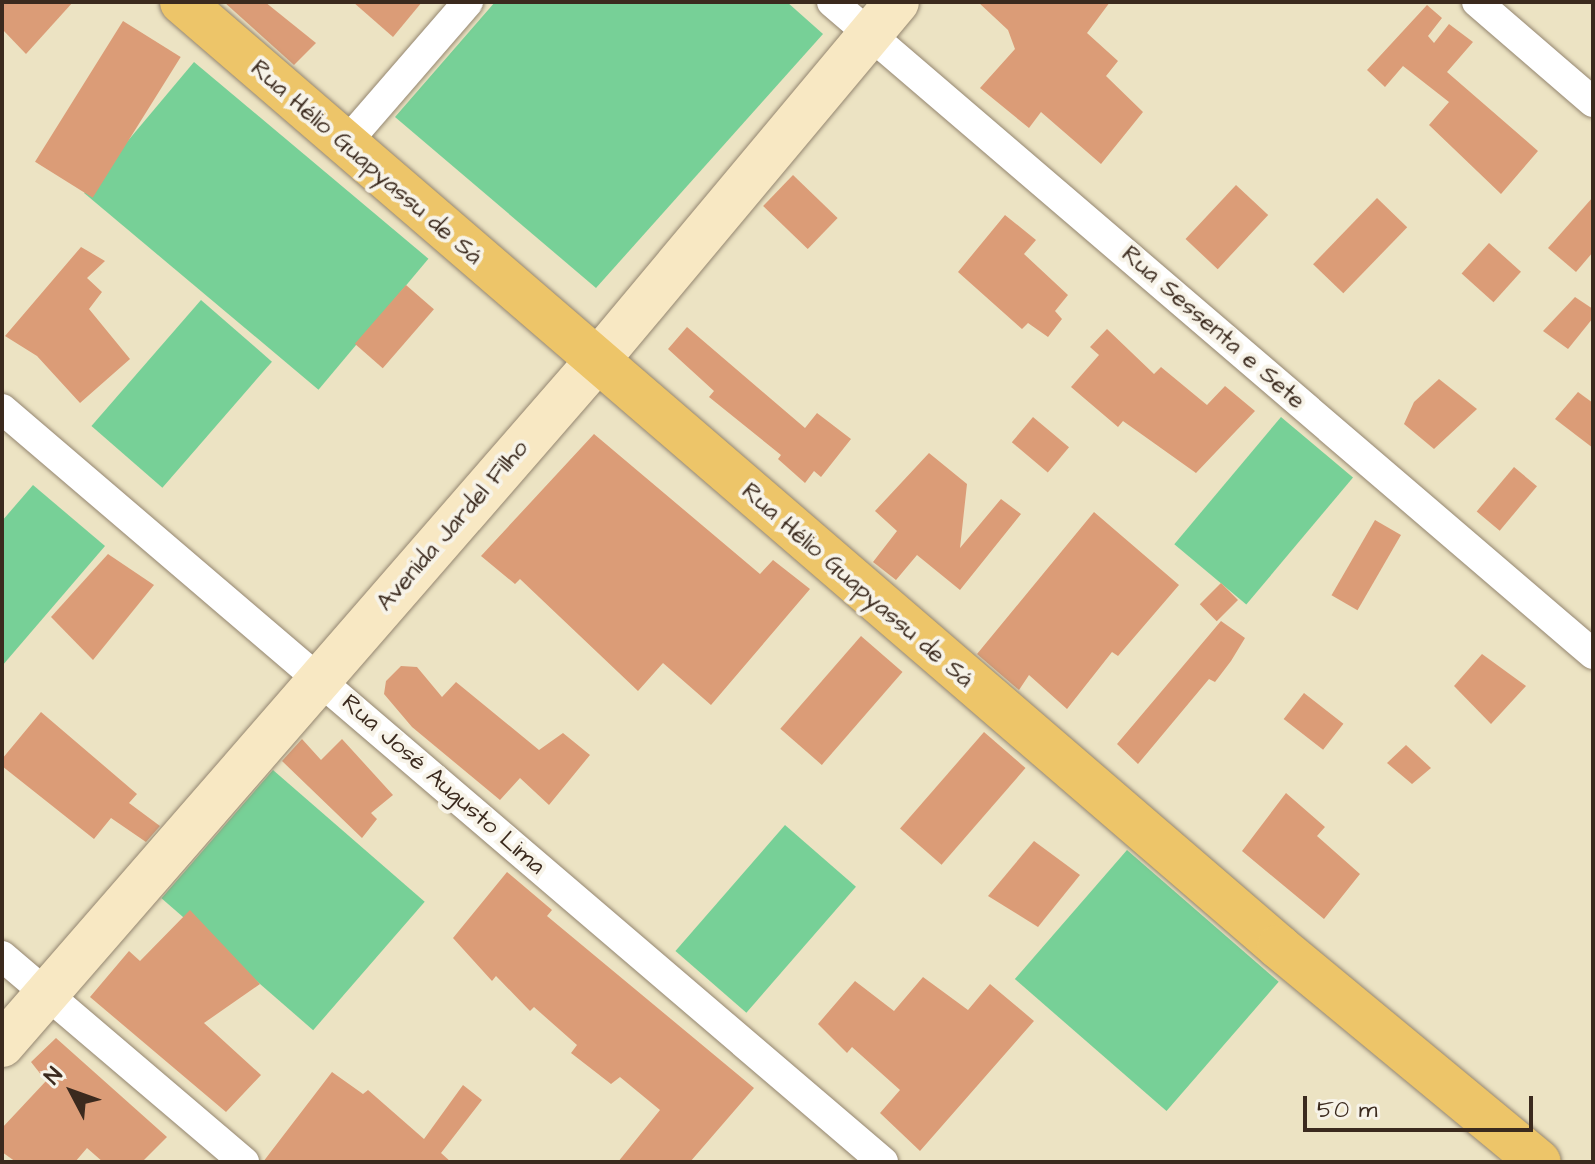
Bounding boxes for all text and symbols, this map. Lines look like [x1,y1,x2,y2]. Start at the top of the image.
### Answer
street label: Rua Hélio Guapyassu de Sá [244,55,488,271]
street label: Rua Sessenta e Sete [1115,240,1311,416]
street label: Avenida Jardel Filho [371,435,535,617]
street label: Rua Hélio Guapyassu de Sá [735,478,979,694]
street label: Rua José Augusto Lima [335,689,551,881]
north arrow [32,1052,112,1132]
text: N [37,1061,70,1091]
scale bar [1307,1080,1537,1130]
text: 50 m [1317,1093,1377,1127]

